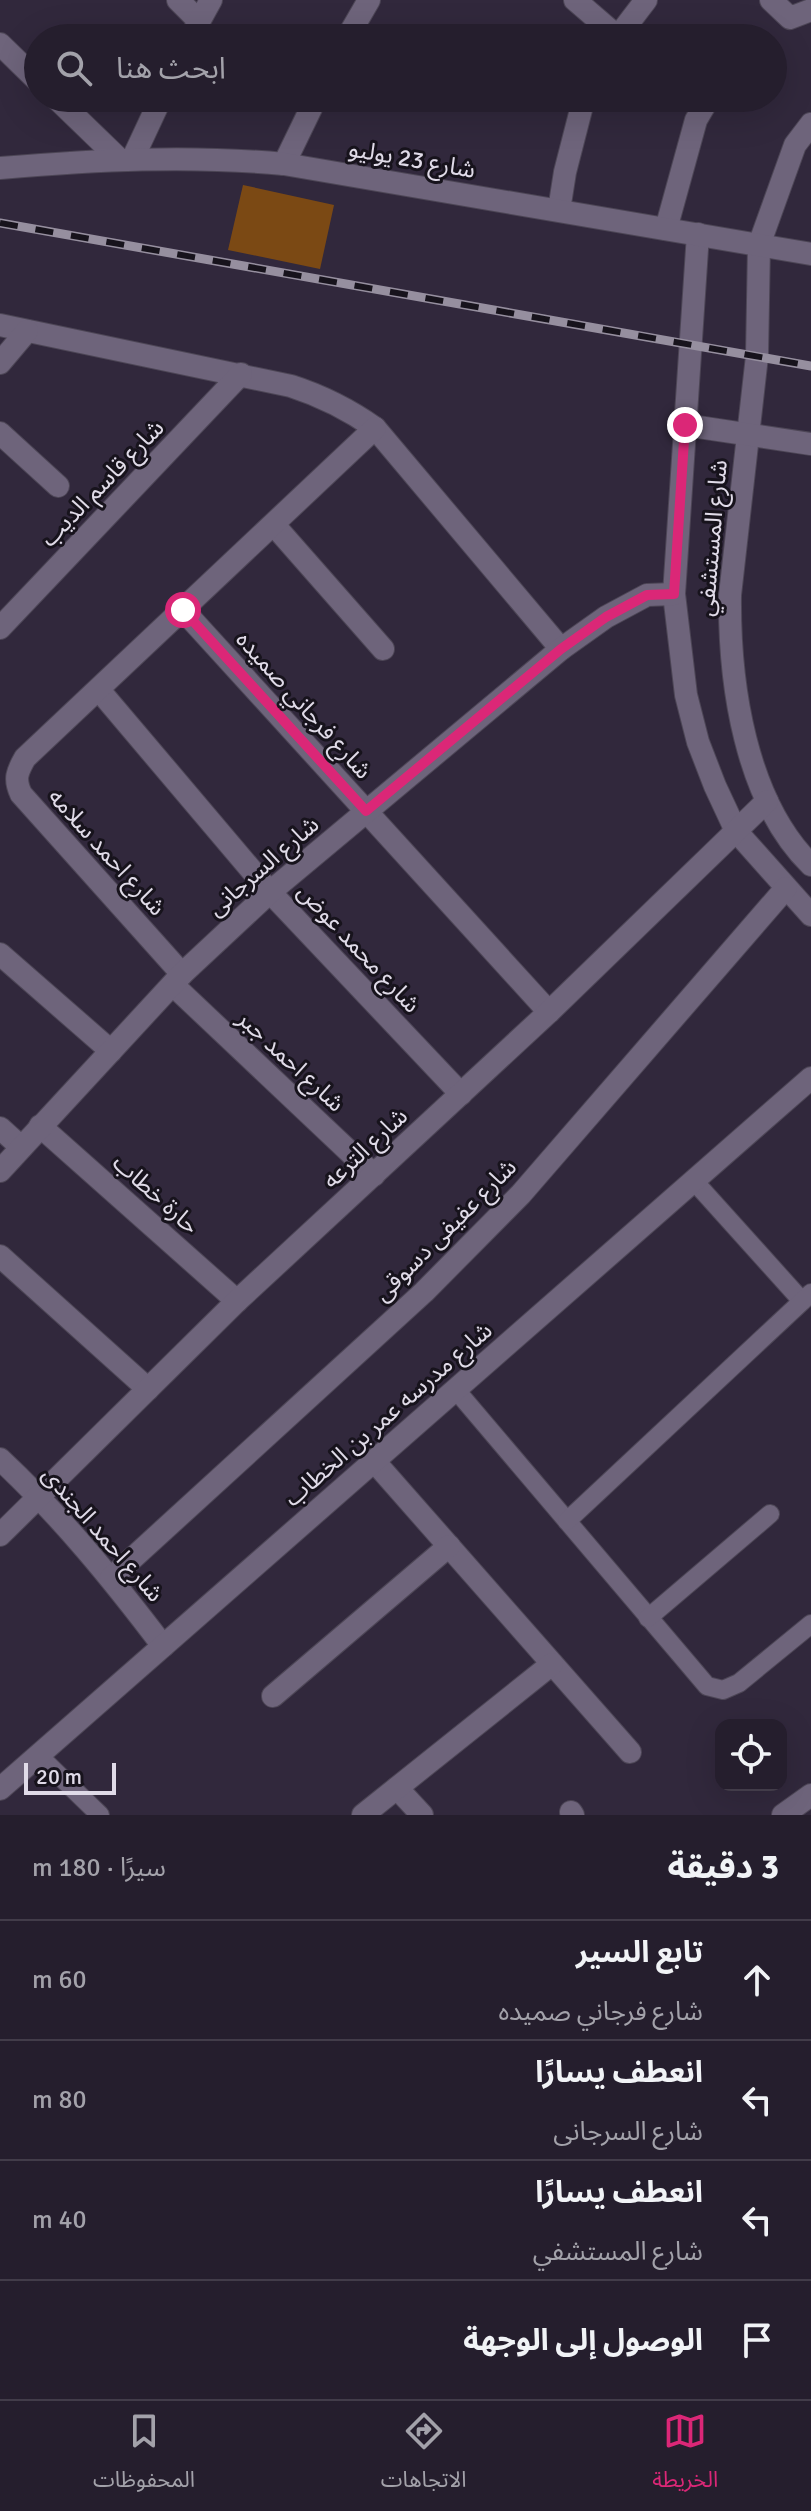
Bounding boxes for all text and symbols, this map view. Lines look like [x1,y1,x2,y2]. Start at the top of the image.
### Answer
search box [24,24,787,112]
icon: search [52,46,96,90]
text: ابحث هنا [116,50,226,87]
street label: شارع 23 يوليو [346,133,478,187]
route end [667,407,703,443]
street label: شارع قاسم الديب [34,413,172,554]
street label: شارع المستشفي [690,458,737,618]
route start [165,592,201,628]
street label: شارع فرجاني صميده [227,625,378,788]
street label: شارع احمد سلامه [40,782,172,923]
street label: شارع السرجانى [201,809,326,924]
street label: شارع محمد عوض [290,877,427,1021]
street label: شارع احمد جبر [229,1003,351,1120]
street label: شارع الترعه [316,1101,415,1196]
street label: حارة خطاب [107,1147,205,1241]
street label: شارع عفيفى دسوقى [367,1152,524,1309]
street label: شارع مدرسه عمر بن الخطاب [278,1315,500,1514]
street label: شارع احمد الجندى [34,1460,170,1609]
map controls [715,1719,787,1791]
button: locate [715,1719,787,1791]
scale bar [24,1759,116,1795]
text: 20 m [36,1763,82,1790]
text: 3 دقيقة [668,1846,779,1888]
text: سيرًا · 180 m [32,1852,166,1884]
text: تابع السير [576,1934,703,1971]
icon: ahead [735,1958,779,2002]
text: 60 m [32,1964,87,1996]
text: شارع فرجاني صميده [498,1996,703,2028]
text: انعطف يسارًا [535,2054,703,2091]
icon: left [735,2078,779,2122]
text: 80 m [32,2084,87,2116]
text: شارع السرجانى [553,2116,703,2148]
text: انعطف يسارًا [535,2174,703,2211]
icon: left [735,2198,779,2242]
text: 40 m [32,2204,87,2236]
text: شارع المستشفي [533,2236,703,2268]
icon: arrive [735,2318,779,2362]
text: الوصول إلى الوجهة [463,2322,703,2359]
tab: المحفوظات [93,2409,195,2503]
tab: الاتجاهات [381,2409,467,2503]
tab: الخريطة [652,2409,718,2503]

